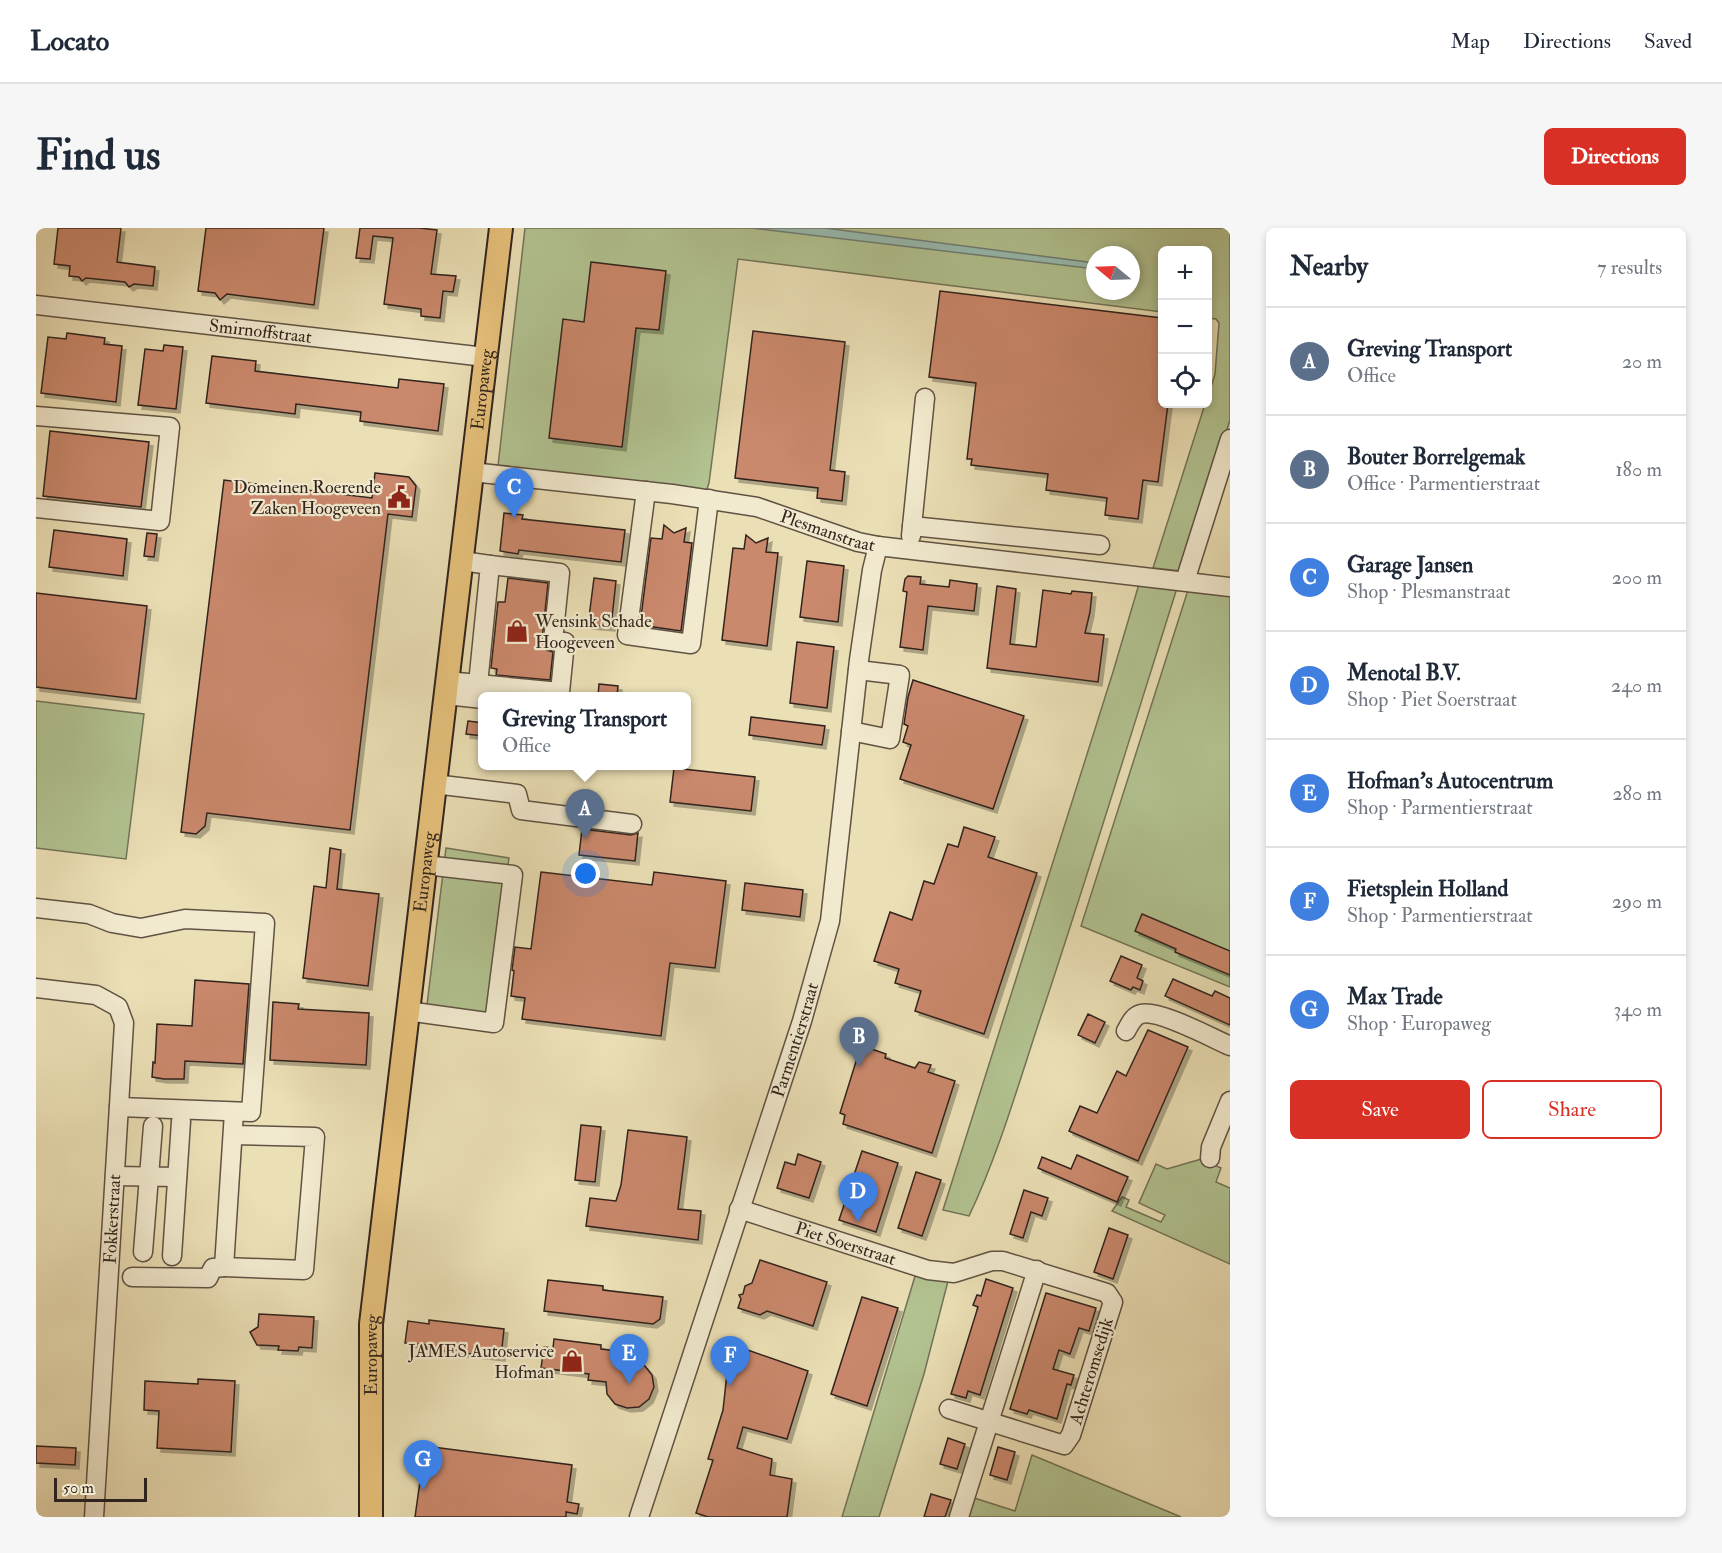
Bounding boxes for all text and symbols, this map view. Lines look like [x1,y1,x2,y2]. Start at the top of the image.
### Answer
text: Locato [30,24,109,59]
text: Map [1450,28,1490,55]
text: Directions [1523,28,1611,55]
text: Saved [1644,28,1692,55]
button: Directions [1544,128,1686,185]
text: Find us [36,130,160,182]
north arrow [1086,246,1140,300]
map controls [1158,246,1212,408]
button: + [1158,246,1212,300]
text: Nearby [1290,251,1368,283]
text: 7 results [1597,255,1662,280]
button: − [1158,300,1212,354]
street label: Smirnoffstraat [208,314,313,349]
text: Greving Transport [1347,335,1512,363]
street label: Europaweg [466,347,499,431]
text: A [1303,349,1316,374]
text: 20 m [1622,349,1662,374]
button: locate [1158,354,1212,408]
text: Office [1347,363,1396,388]
text: Bouter Borrelgemak [1347,443,1525,471]
text: B [1303,457,1316,482]
text: 180 m [1615,457,1662,482]
pin: C [494,468,534,518]
text: Office · Parmentierstraat [1347,471,1540,496]
place label: Domeinen Roerende Zaken Hoogeveen [233,476,381,520]
public building icon: Domeinen Roerende Zaken Hoogeveen [386,484,412,510]
street label: Plesmanstraat [777,505,877,557]
text: Garage Jansen [1347,551,1473,579]
text: C [1302,565,1317,590]
text: 200 m [1612,565,1662,590]
text: Shop · Plesmanstraat [1347,579,1510,604]
place label: Wensink Schade Hoogeveen [534,610,652,654]
shop icon: Wensink Schade Hoogeveen [504,618,530,644]
text: Menotal B.V. [1347,659,1461,687]
text: D [1301,673,1318,698]
text: 240 m [1611,673,1662,698]
text: Shop · Piet Soerstraat [1347,687,1517,712]
popup [478,692,691,770]
text: Greving Transport [502,705,667,733]
text: Office [502,733,551,758]
text: Hofman's Autocentrum [1347,767,1553,795]
text: E [1302,781,1317,806]
text: 280 m [1612,781,1662,806]
pin: A [566,790,604,839]
text: Shop · Parmentierstraat [1347,795,1533,820]
street label: Europaweg [409,829,441,914]
your location [571,859,600,888]
text: Fietsplein Holland [1347,875,1508,903]
text: F [1303,889,1316,914]
text: 290 m [1612,889,1662,914]
text: Shop · Parmentierstraat [1347,903,1533,928]
street label: Parmentierstraat [767,980,824,1100]
text: Max Trade [1347,983,1443,1011]
text: G [1301,997,1318,1022]
text: 340 m [1614,997,1662,1022]
text: Shop · Europaweg [1347,1011,1491,1036]
pin: B [840,1018,878,1067]
button: Save [1290,1080,1470,1139]
button: Share [1482,1080,1662,1139]
pin: D [838,1172,878,1222]
street label: Fokkerstraat [99,1173,126,1265]
street label: Piet Soerstraat [792,1217,899,1271]
street label: Europaweg [360,1312,384,1396]
street label: Achteromsedijk [1064,1315,1119,1428]
pin: E [610,1334,648,1384]
pin: F [710,1336,750,1386]
place label: JAMES Autoservice Hofman [407,1340,554,1384]
shop icon: JAMES Autoservice Hofman [559,1348,585,1374]
pin: G [404,1440,442,1490]
scale bar [54,1475,147,1502]
text: 50 m [63,1478,94,1498]

